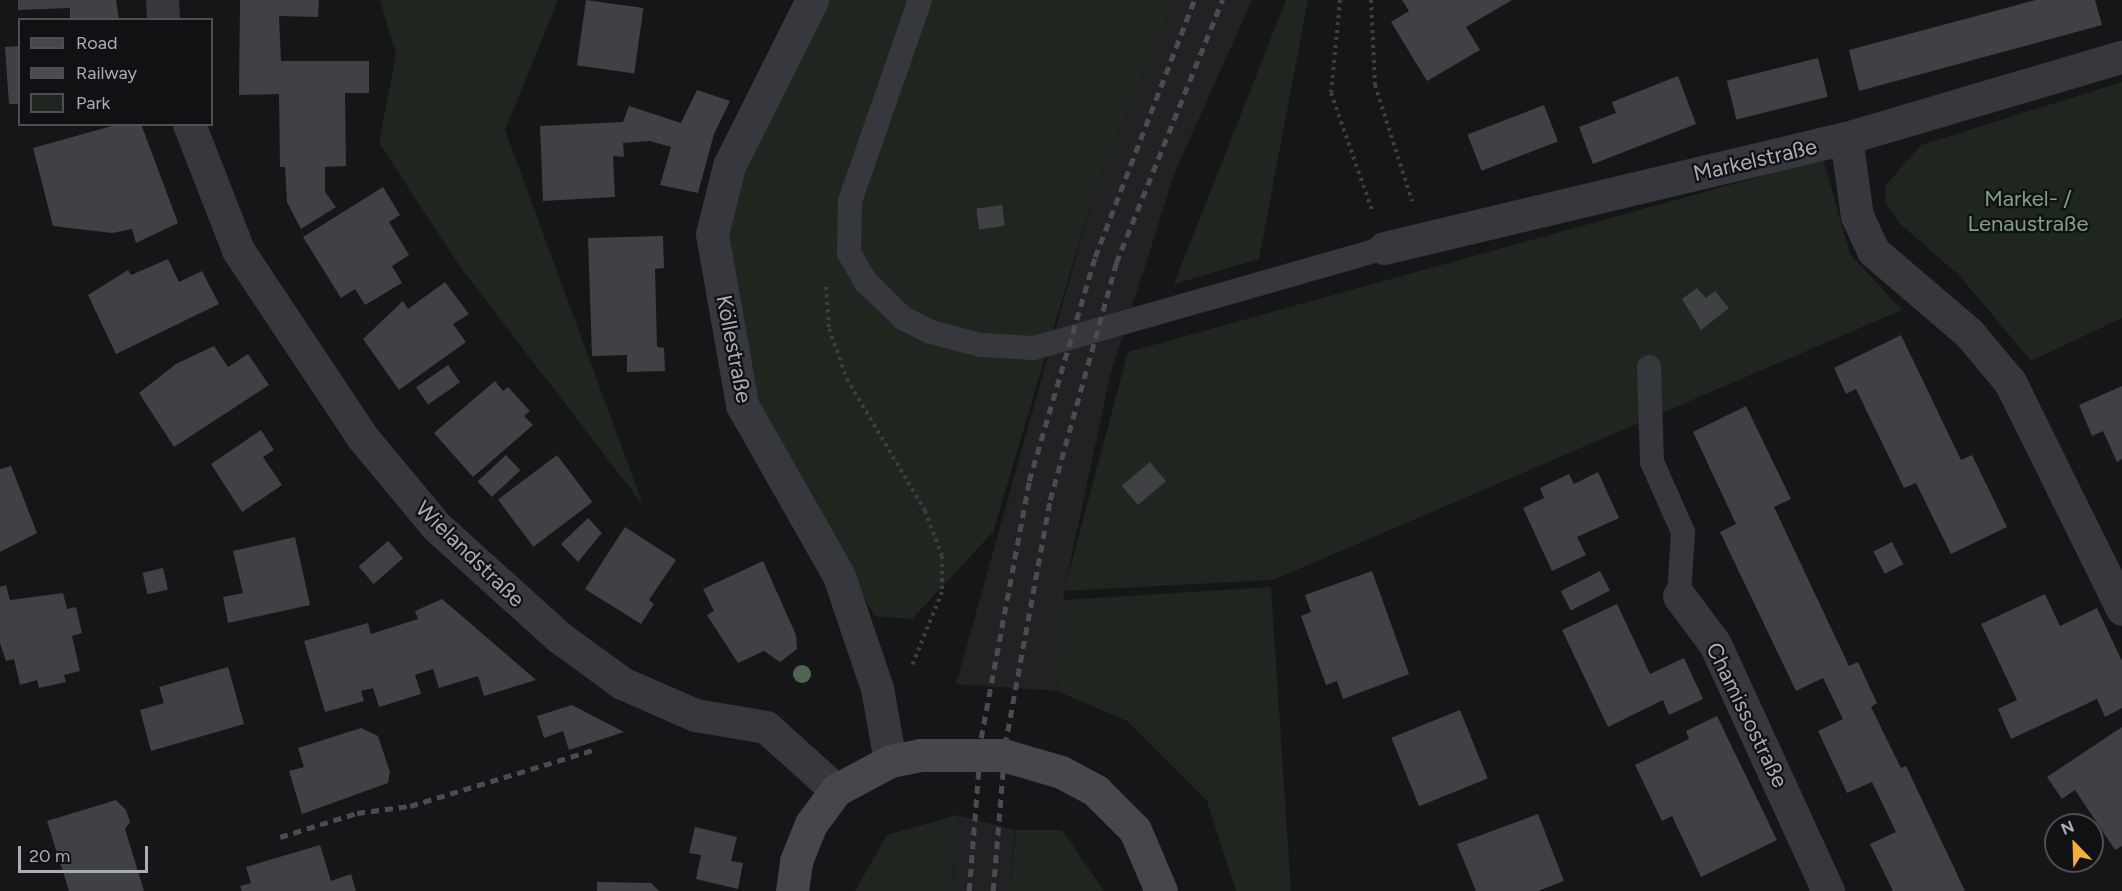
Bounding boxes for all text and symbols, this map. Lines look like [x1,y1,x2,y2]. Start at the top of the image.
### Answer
legend [18,18,213,126]
text: Road [76,32,117,54]
text: Railway [76,62,137,84]
text: Park [76,92,110,114]
street label: Markelstraße [1691,133,1819,187]
park label: Markel- / Lenaustraße [1968,185,2088,236]
street label: Köllestraße [711,293,757,405]
street label: Wielandstraße [410,495,530,613]
street label: Chamissostraße [1700,638,1794,792]
north arrow [2044,813,2104,873]
text: N [2058,817,2077,839]
scale bar [21,834,152,872]
text: 20 m [29,845,70,867]

